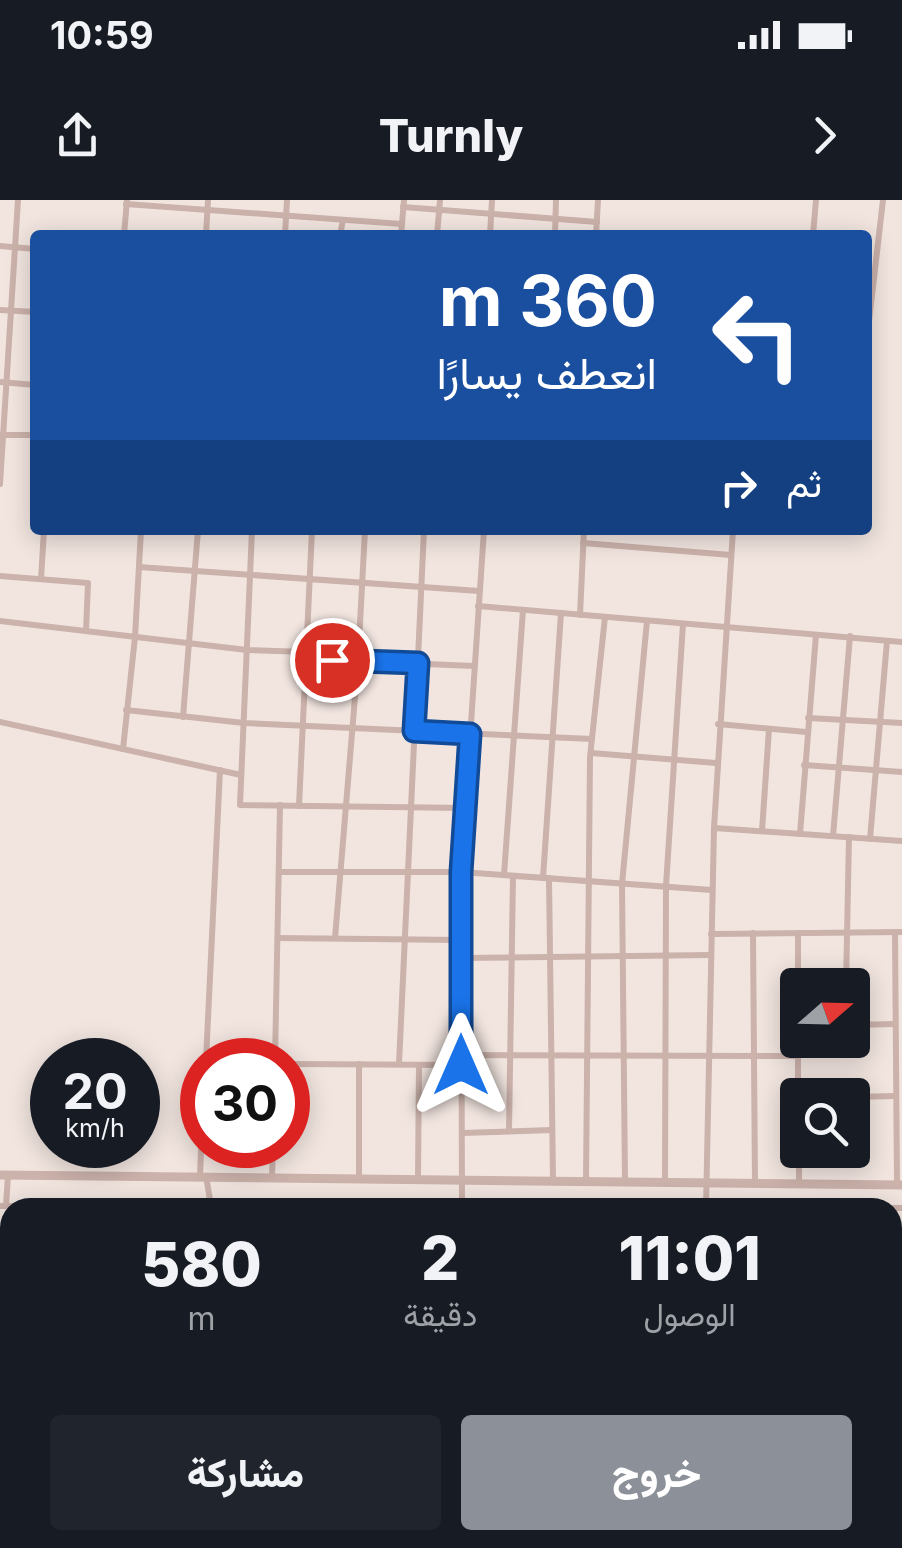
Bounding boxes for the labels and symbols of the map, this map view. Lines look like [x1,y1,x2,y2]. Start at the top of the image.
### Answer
pin [290,618,375,703]
north arrow [780,968,870,1058]
position arrow [409,1013,513,1117]
speed limit sign: 30 [180,1038,310,1168]

